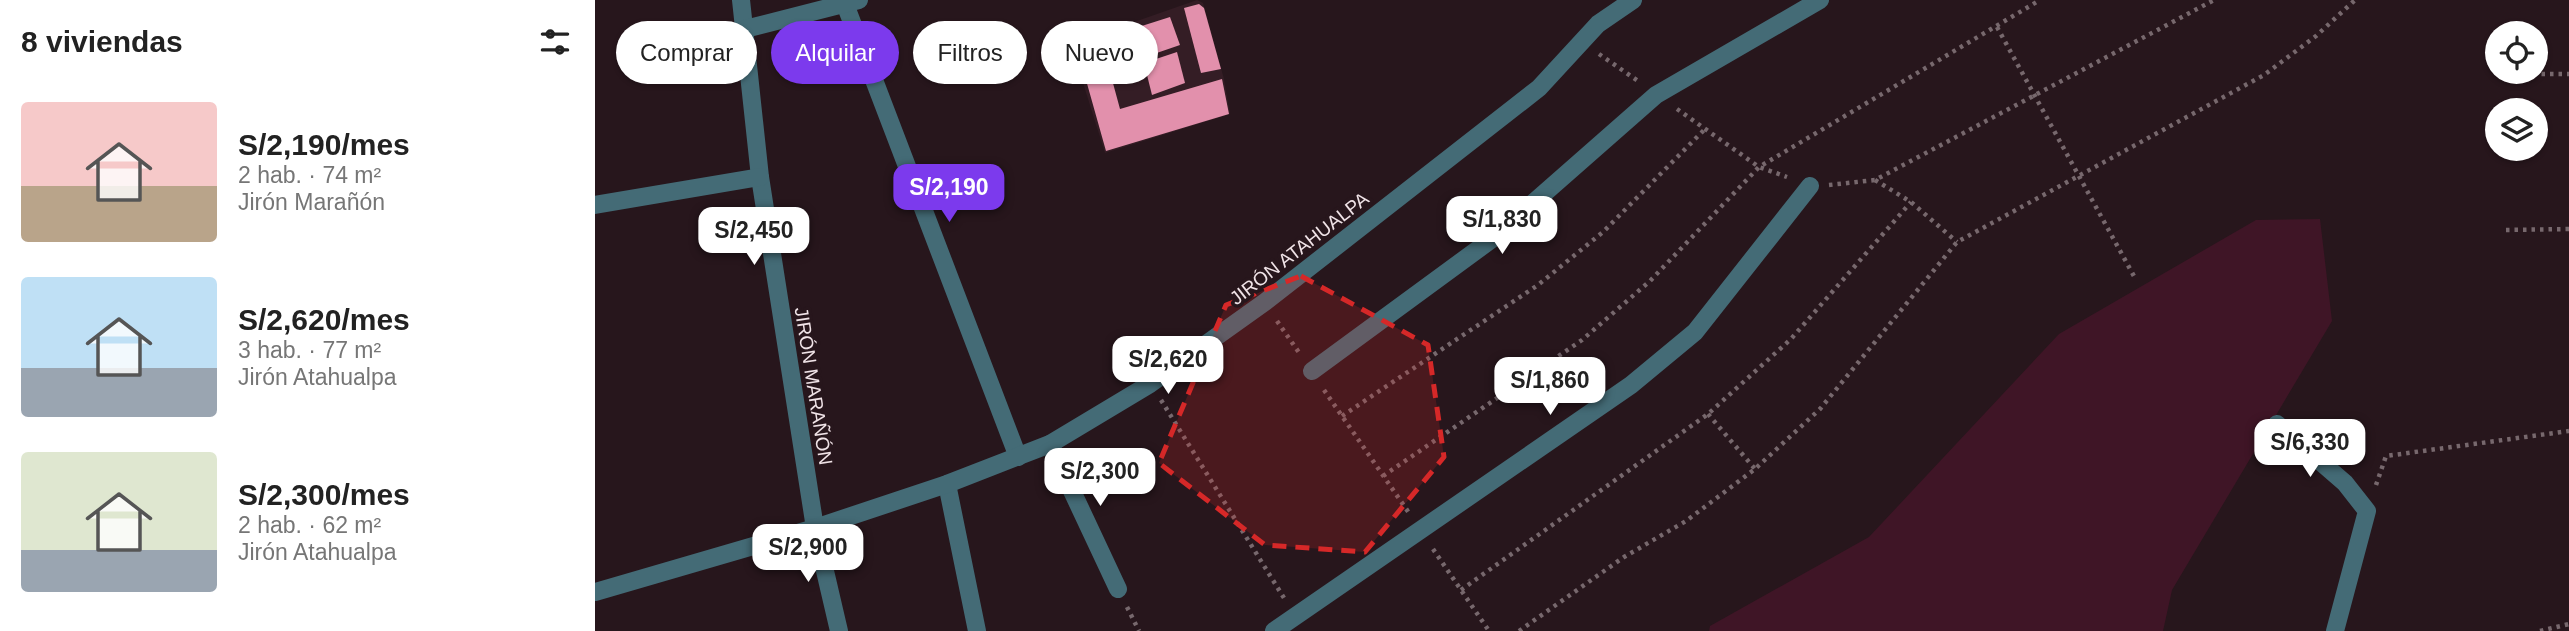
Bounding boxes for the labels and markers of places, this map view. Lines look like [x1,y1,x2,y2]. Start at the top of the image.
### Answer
pin: S/2,190 [884,164,1014,224]
pin: S/1,830 [1437,196,1567,256]
pin: S/2,450 [689,208,819,267]
pin: S/2,620 [1103,336,1233,396]
pin: S/1,860 [1485,358,1615,417]
pin: S/6,330 [2245,420,2375,479]
pin: S/2,300 [1035,448,1165,508]
pin: S/2,900 [743,524,873,584]

